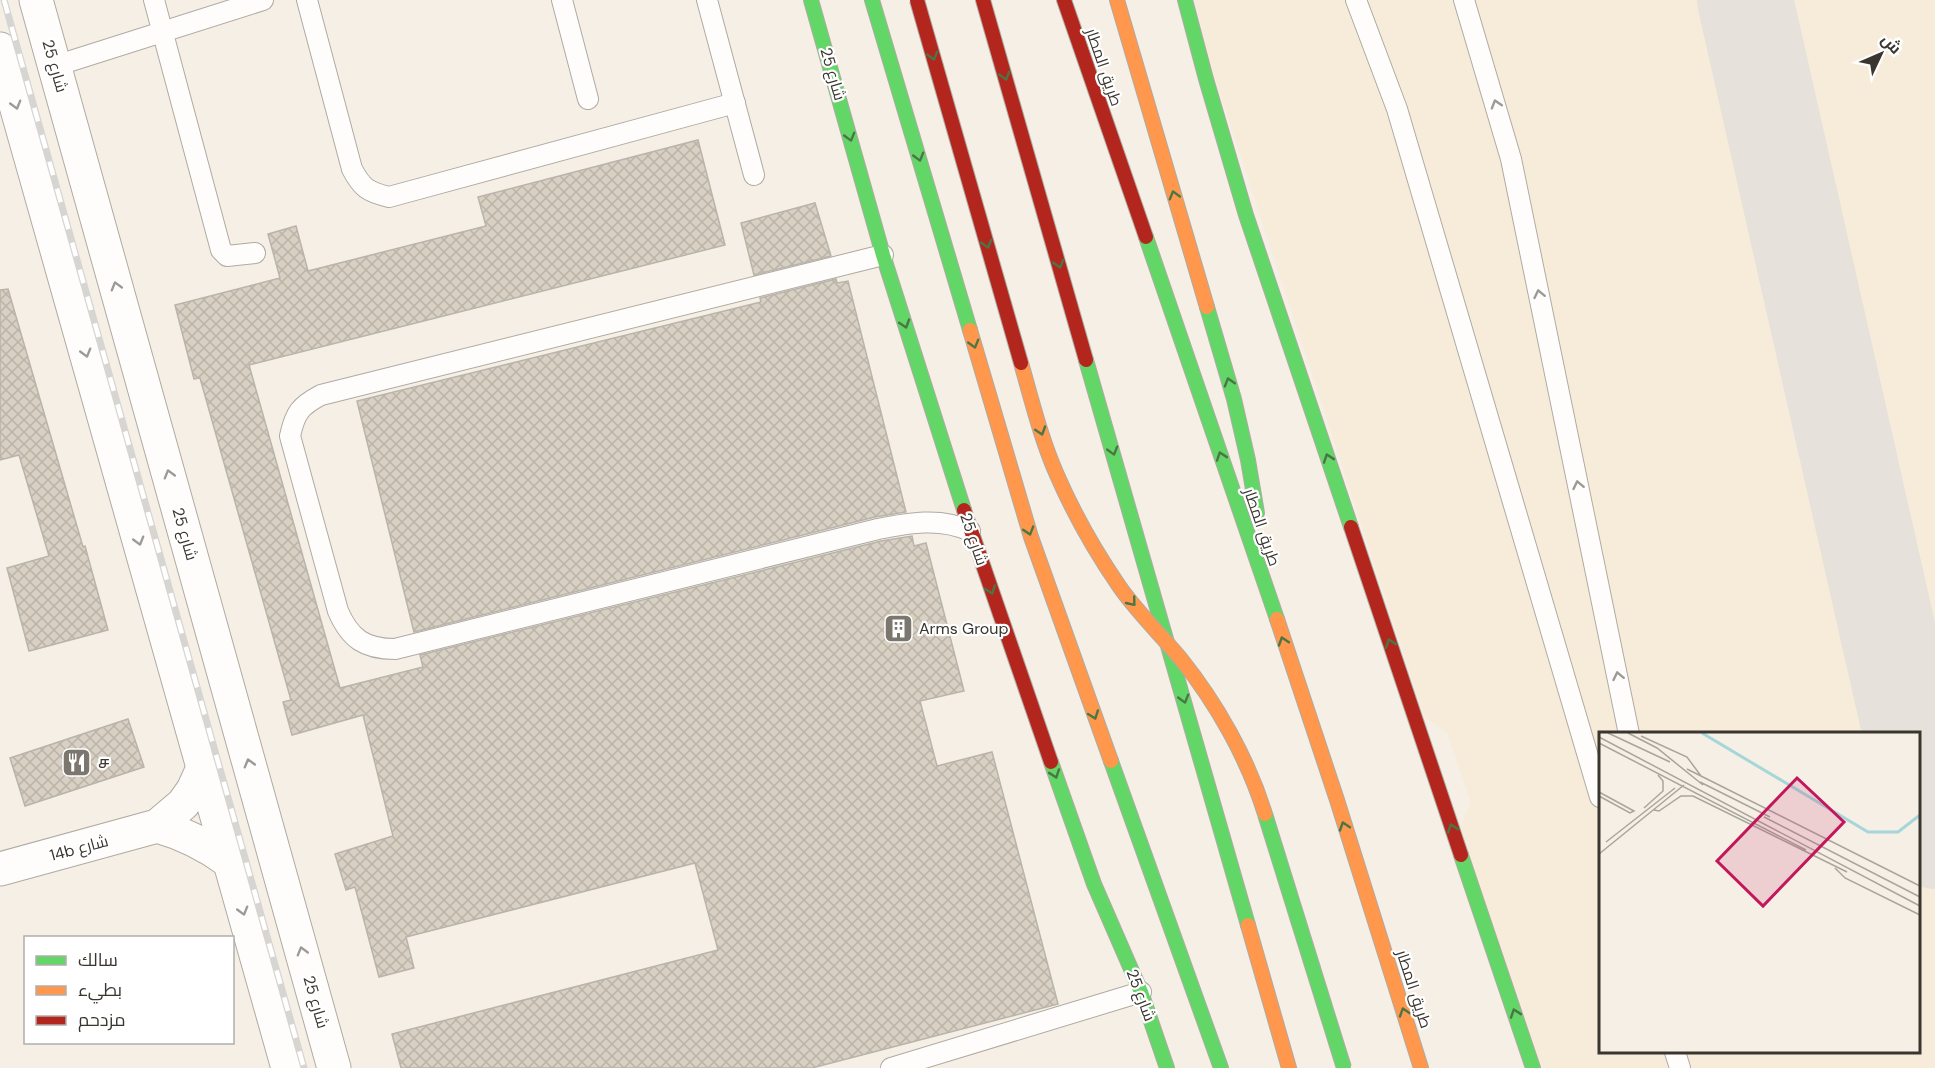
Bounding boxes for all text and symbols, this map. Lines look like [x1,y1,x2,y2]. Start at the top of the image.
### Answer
street label: طريق المطار [1081,24,1127,109]
north arrow [1851,24,1911,84]
text: ش [1877,29,1906,59]
street label: شارع 25 [36,37,73,95]
street label: شارع 25 [814,45,851,103]
one-way arrow [926,51,939,61]
one-way arrow [998,70,1010,81]
one-way arrow [9,99,21,110]
one-way arrow [1491,99,1503,110]
one-way arrow [843,131,855,142]
one-way arrow [912,151,924,162]
one-way arrow [1169,190,1181,201]
one-way arrow [980,238,992,249]
one-way arrow [1052,258,1064,268]
one-way arrow [111,281,123,292]
one-way arrow [1533,289,1546,299]
one-way arrow [898,318,910,329]
one-way arrow [967,338,979,349]
one-way arrow [79,347,91,358]
one-way arrow [1224,377,1236,388]
one-way arrow [1034,425,1046,436]
one-way arrow [1106,445,1118,456]
one-way arrow [1215,451,1228,462]
one-way arrow [1323,453,1335,464]
one-way arrow [163,469,176,479]
one-way arrow [1572,480,1585,490]
street label: طريق المطار [1239,484,1285,569]
street label: شارع 25 [166,505,203,563]
street label: شارع 25 [954,510,993,568]
one-way arrow [1022,525,1034,536]
one-way arrow [132,535,144,546]
one-way arrow [983,584,996,595]
one-way arrow [1125,595,1136,606]
building icon: Arms Group [882,612,914,644]
place label: Arms Group [919,618,1009,639]
one-way arrow [1278,636,1291,647]
one-way arrow [1385,638,1397,649]
one-way arrow [1612,671,1625,681]
one-way arrow [1177,693,1189,704]
one-way arrow [1086,709,1099,720]
inset map [1599,732,1920,1053]
restaurant icon: ச [61,746,93,778]
place label: ச [98,752,110,773]
one-way arrow [244,758,256,769]
one-way arrow [1048,768,1061,779]
one-way arrow [1339,821,1352,832]
one-way arrow [1447,823,1460,834]
street label: 14b شارع [47,830,111,867]
one-way arrow [236,905,249,915]
legend [24,936,234,1044]
one-way arrow [297,946,309,957]
street label: طريق المطار [1391,946,1437,1031]
text: سالك [78,948,118,972]
street label: شارع 25 [1121,966,1161,1024]
street label: شارع 25 [297,973,334,1031]
text: بطيء [78,978,122,1004]
one-way arrow [1398,1007,1411,1018]
text: مزدحم [78,1008,126,1032]
one-way arrow [1509,1008,1522,1019]

